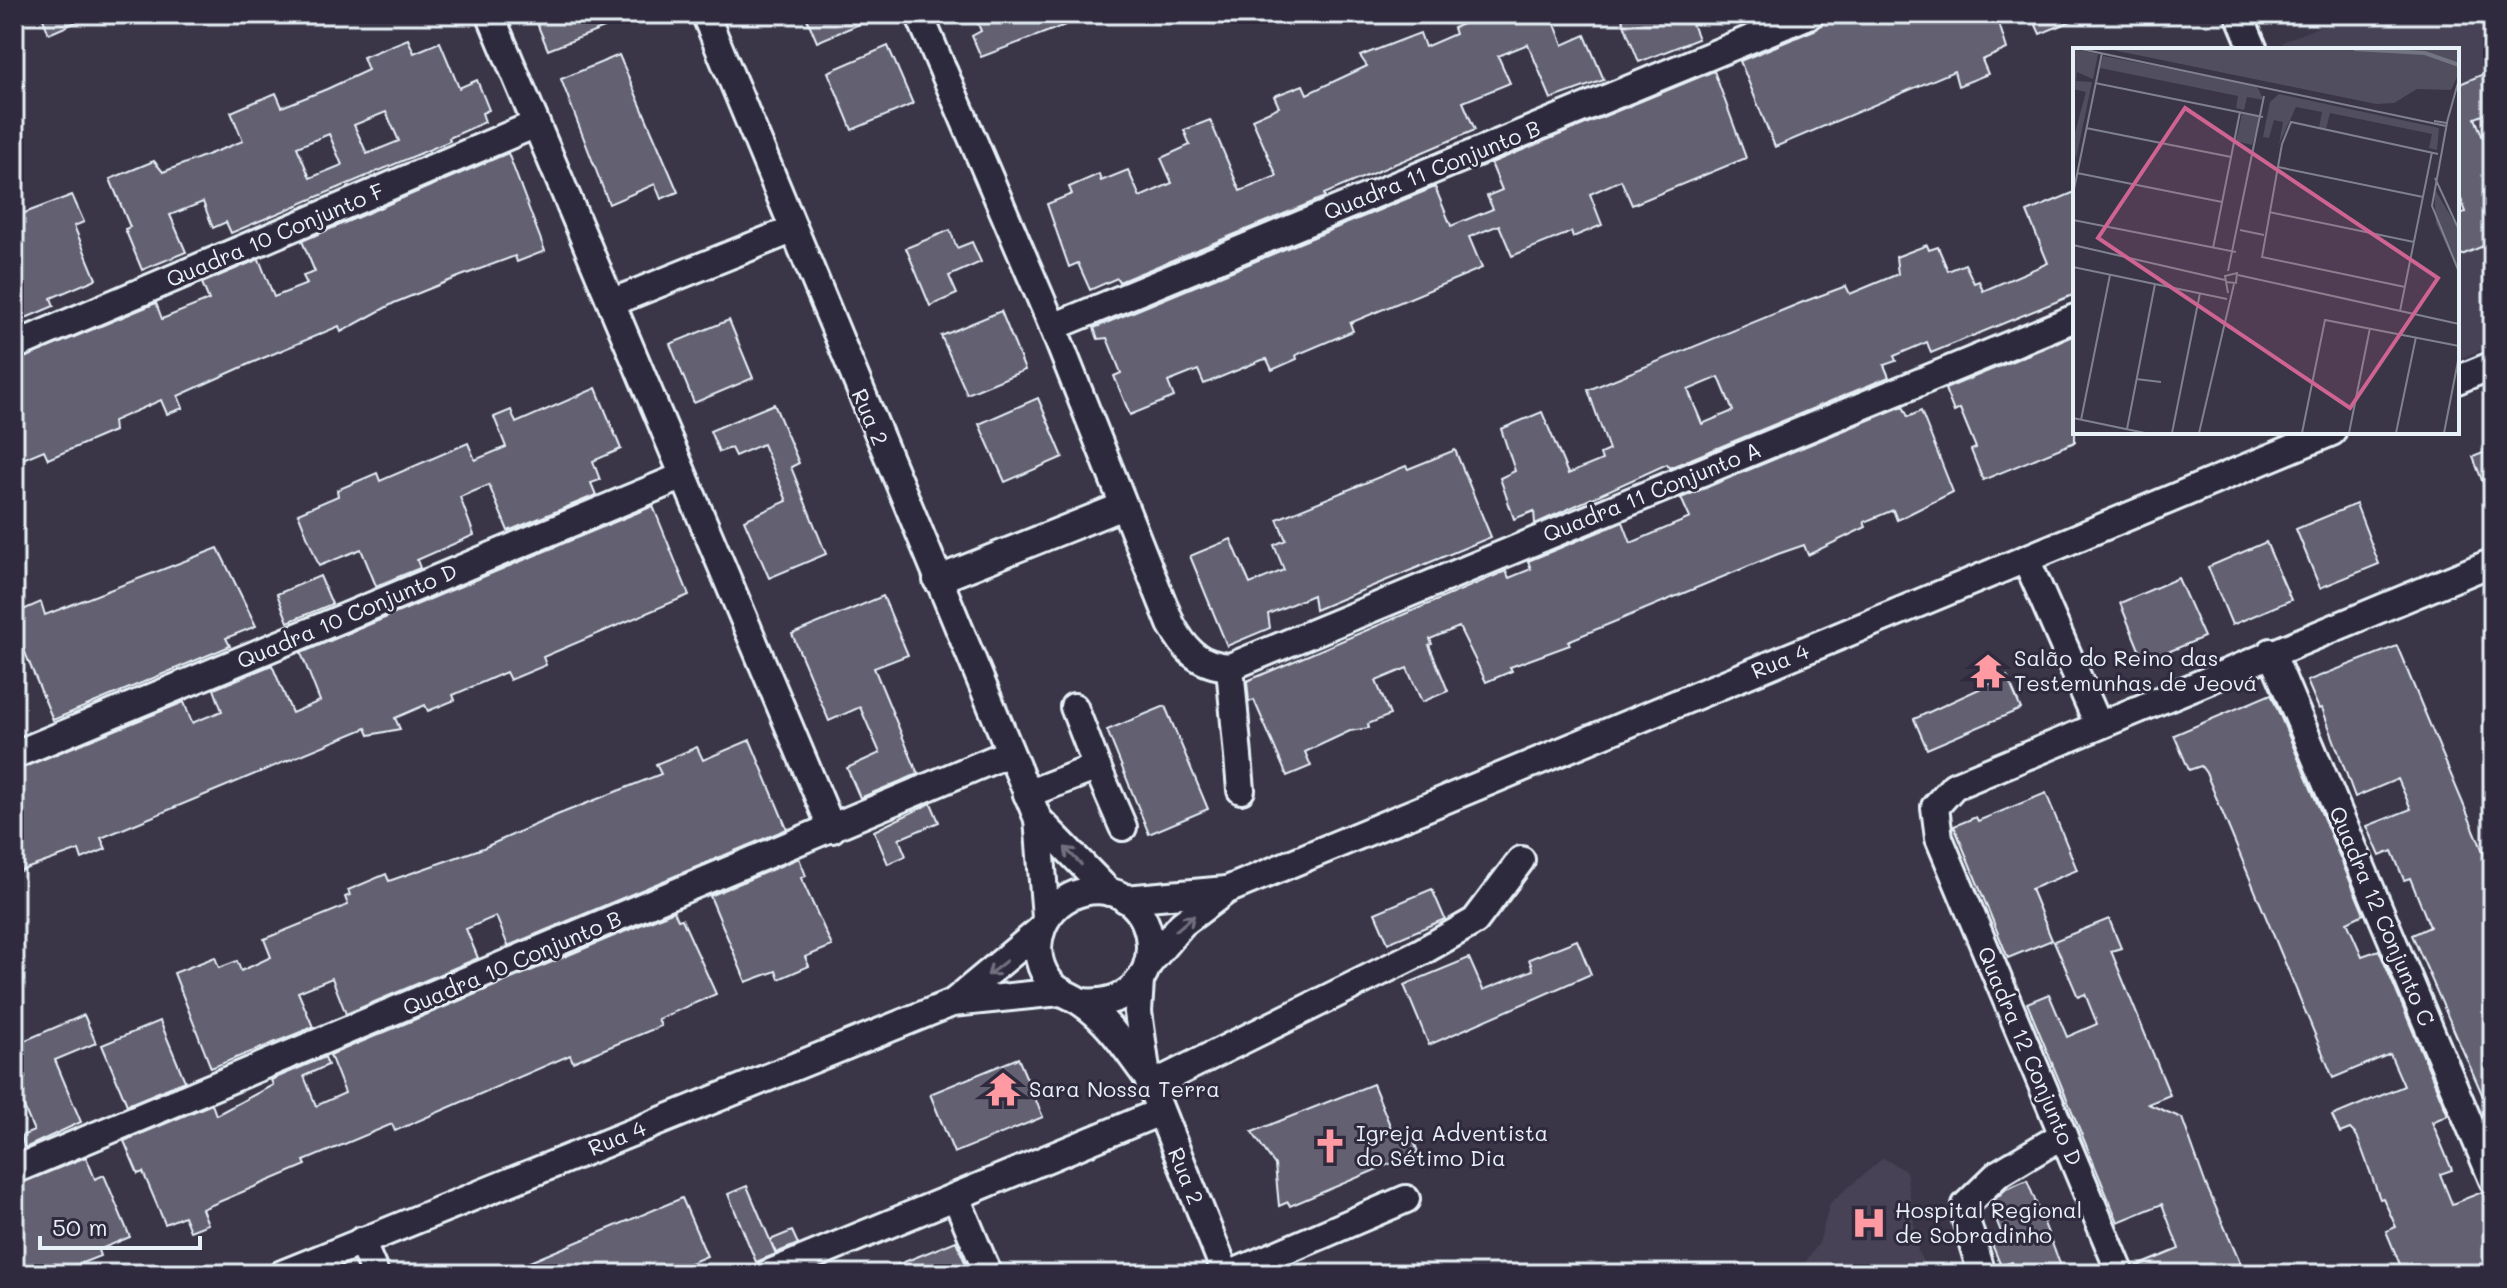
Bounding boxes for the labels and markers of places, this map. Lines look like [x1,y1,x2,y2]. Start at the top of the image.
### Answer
place label: Salão do Reino das Testemunhas de Jeová [2014,643,2257,697]
temple icon: Salão do Reino das Testemunhas de Jeová [1969,652,2007,690]
temple icon: Sara Nossa Terra [984,1070,1022,1108]
place label: Sara Nossa Terra [1029,1074,1220,1103]
place label: Igreja Adventista do Sétimo Dia [1356,1118,1548,1172]
church icon: Igreja Adventista do Sétimo Dia [1311,1127,1349,1165]
place label: Hospital Regional de Sobradinho [1895,1195,2082,1249]
hospital icon: Hospital Regional de Sobradinho [1850,1204,1888,1242]

